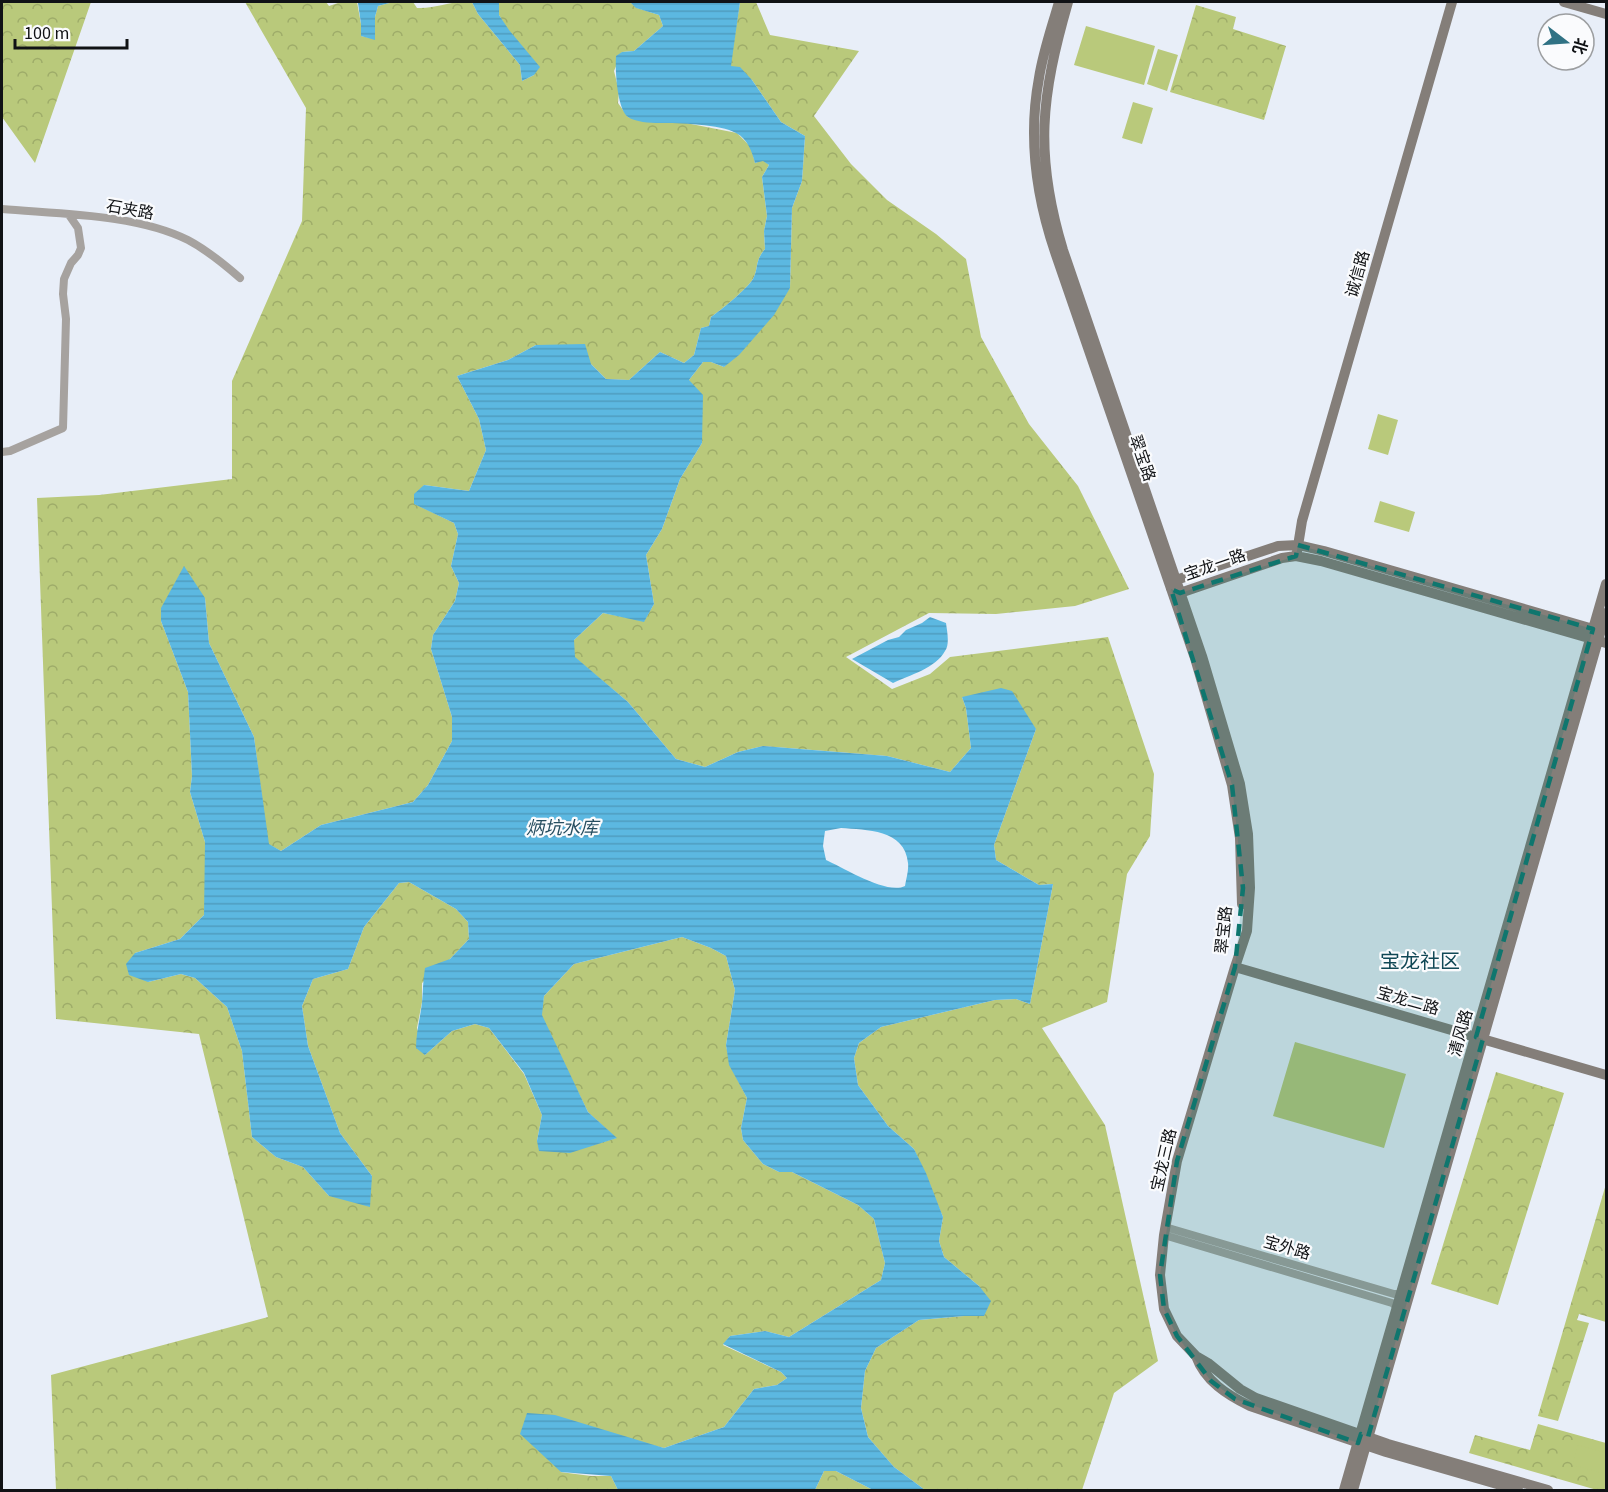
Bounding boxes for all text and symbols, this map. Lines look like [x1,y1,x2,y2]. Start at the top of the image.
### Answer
scale bar [15,12,128,50]
north arrow [1536,12,1596,72]
text: 100 m [24,21,69,46]
text: 北 [1567,35,1592,57]
street label: 石夹路 [104,195,156,225]
street label: 诚信路 [1341,248,1375,300]
street label: 翠宝路 [1124,432,1160,484]
street label: 宝龙一路 [1181,544,1249,586]
water label: 炳坑水库 [526,816,601,841]
street label: 翠宝路 [1211,905,1237,955]
district label: 宝龙社区 [1380,948,1460,976]
street label: 宝龙二路 [1374,982,1442,1020]
street label: 清风路 [1444,1007,1478,1059]
street label: 宝龙三路 [1146,1126,1182,1194]
street label: 宝外路 [1261,1231,1313,1265]

